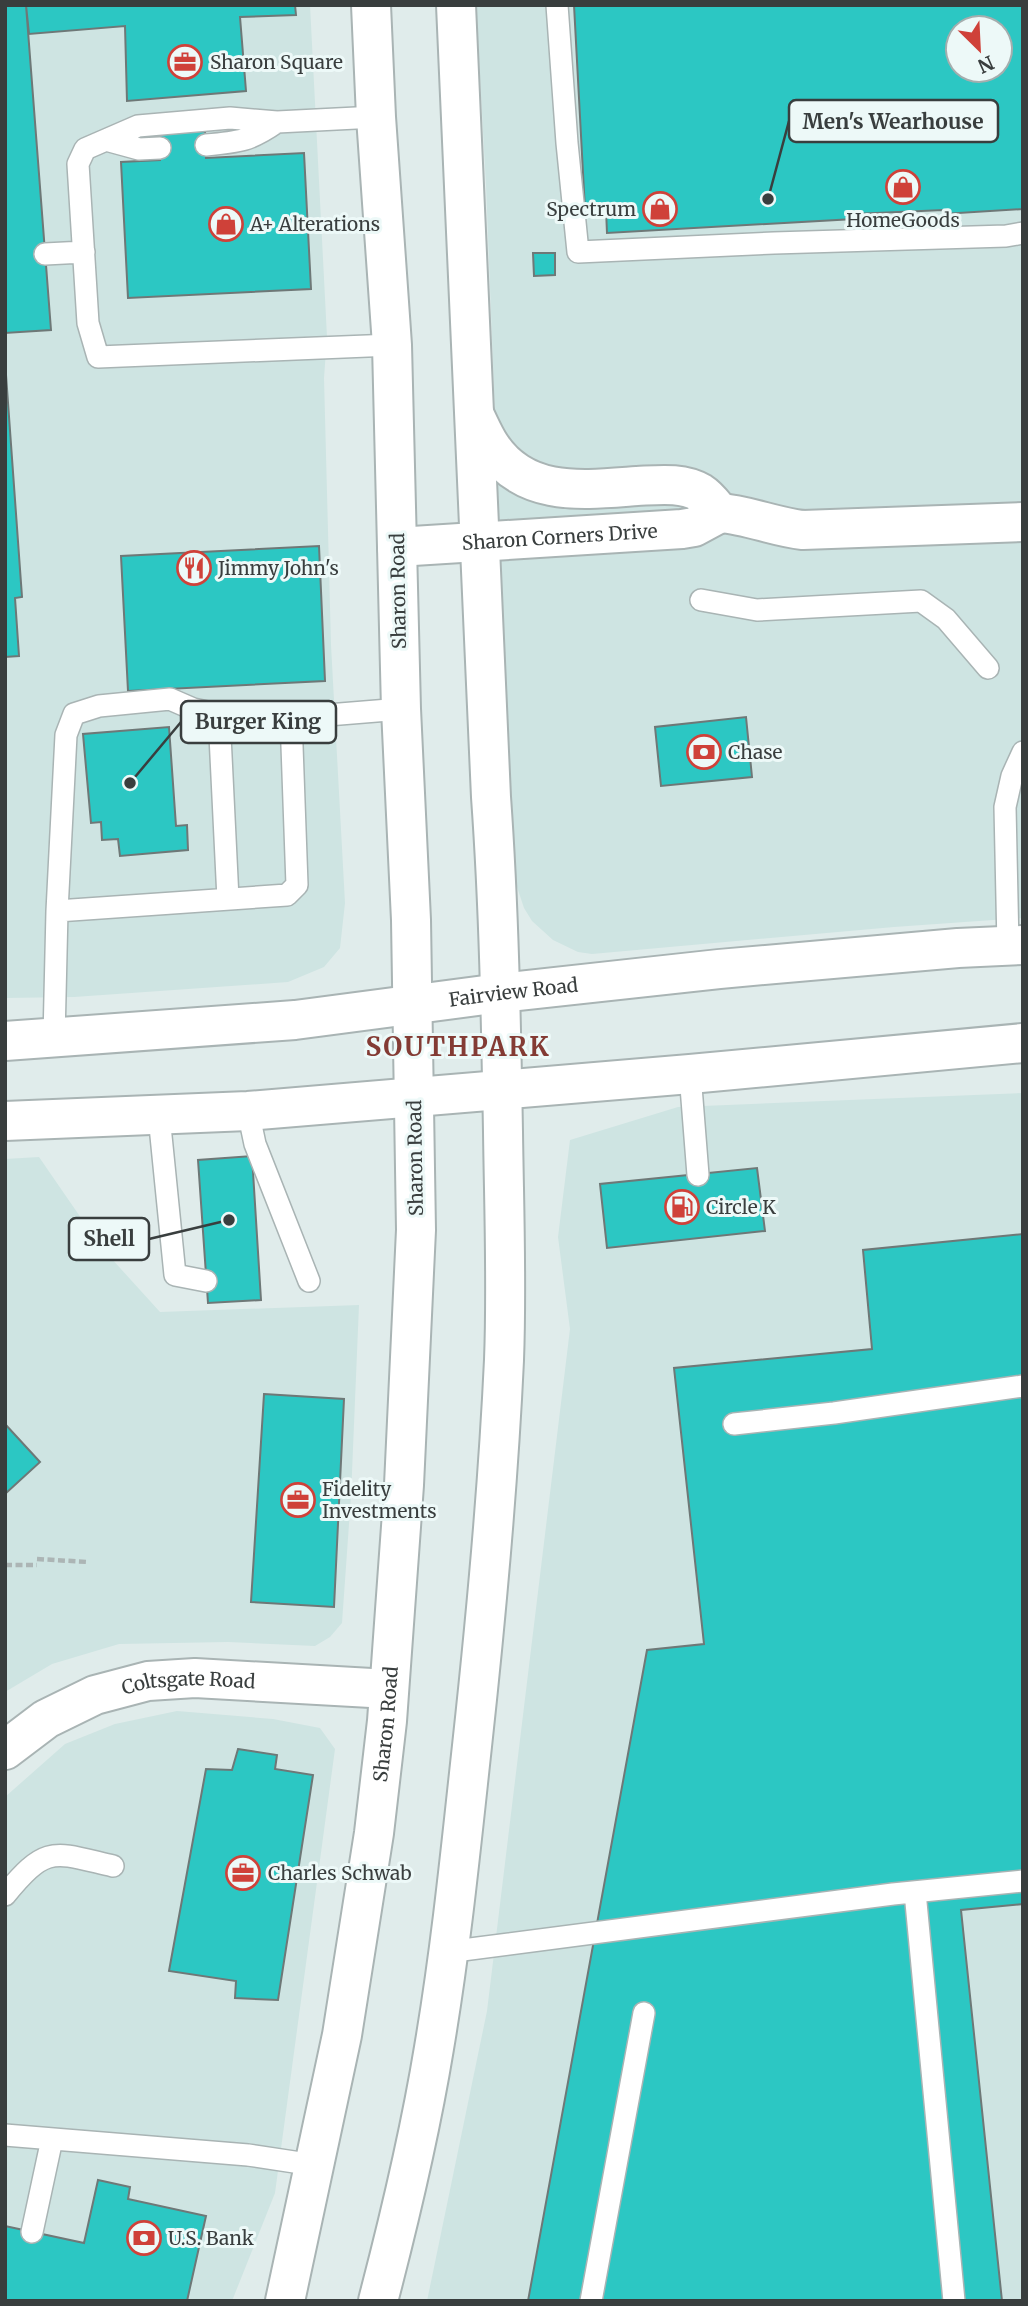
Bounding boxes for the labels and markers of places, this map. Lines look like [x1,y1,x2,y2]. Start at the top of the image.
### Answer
office icon: Sharon Square [166,43,204,81]
place label: Sharon Square [210,50,343,74]
callout: Men's Wearhouse [789,100,998,142]
shop icon: HomeGoods [884,168,922,206]
shop icon: Spectrum [641,190,679,228]
place label: Spectrum [546,197,636,221]
shop icon: A+ Alterations [207,205,245,243]
place label: HomeGoods [846,208,960,232]
place label: A+ Alterations [249,212,380,236]
restaurant icon: Jimmy John's [175,549,213,587]
place label: Jimmy John's [217,556,339,580]
callout: Burger King [181,701,336,743]
bank icon: Chase [685,733,723,771]
place label: Chase [728,740,783,764]
fuel station icon: Circle K [663,1188,701,1226]
place label: Circle K [706,1195,776,1219]
callout: Shell [69,1218,149,1260]
place label: Fidelity Investments [322,1477,436,1523]
office icon: Fidelity Investments [279,1481,317,1519]
office icon: Charles Schwab [224,1854,262,1892]
place label: Charles Schwab [268,1861,412,1885]
bank icon: U.S. Bank [125,2219,163,2257]
place label: U.S. Bank [168,2226,254,2250]

